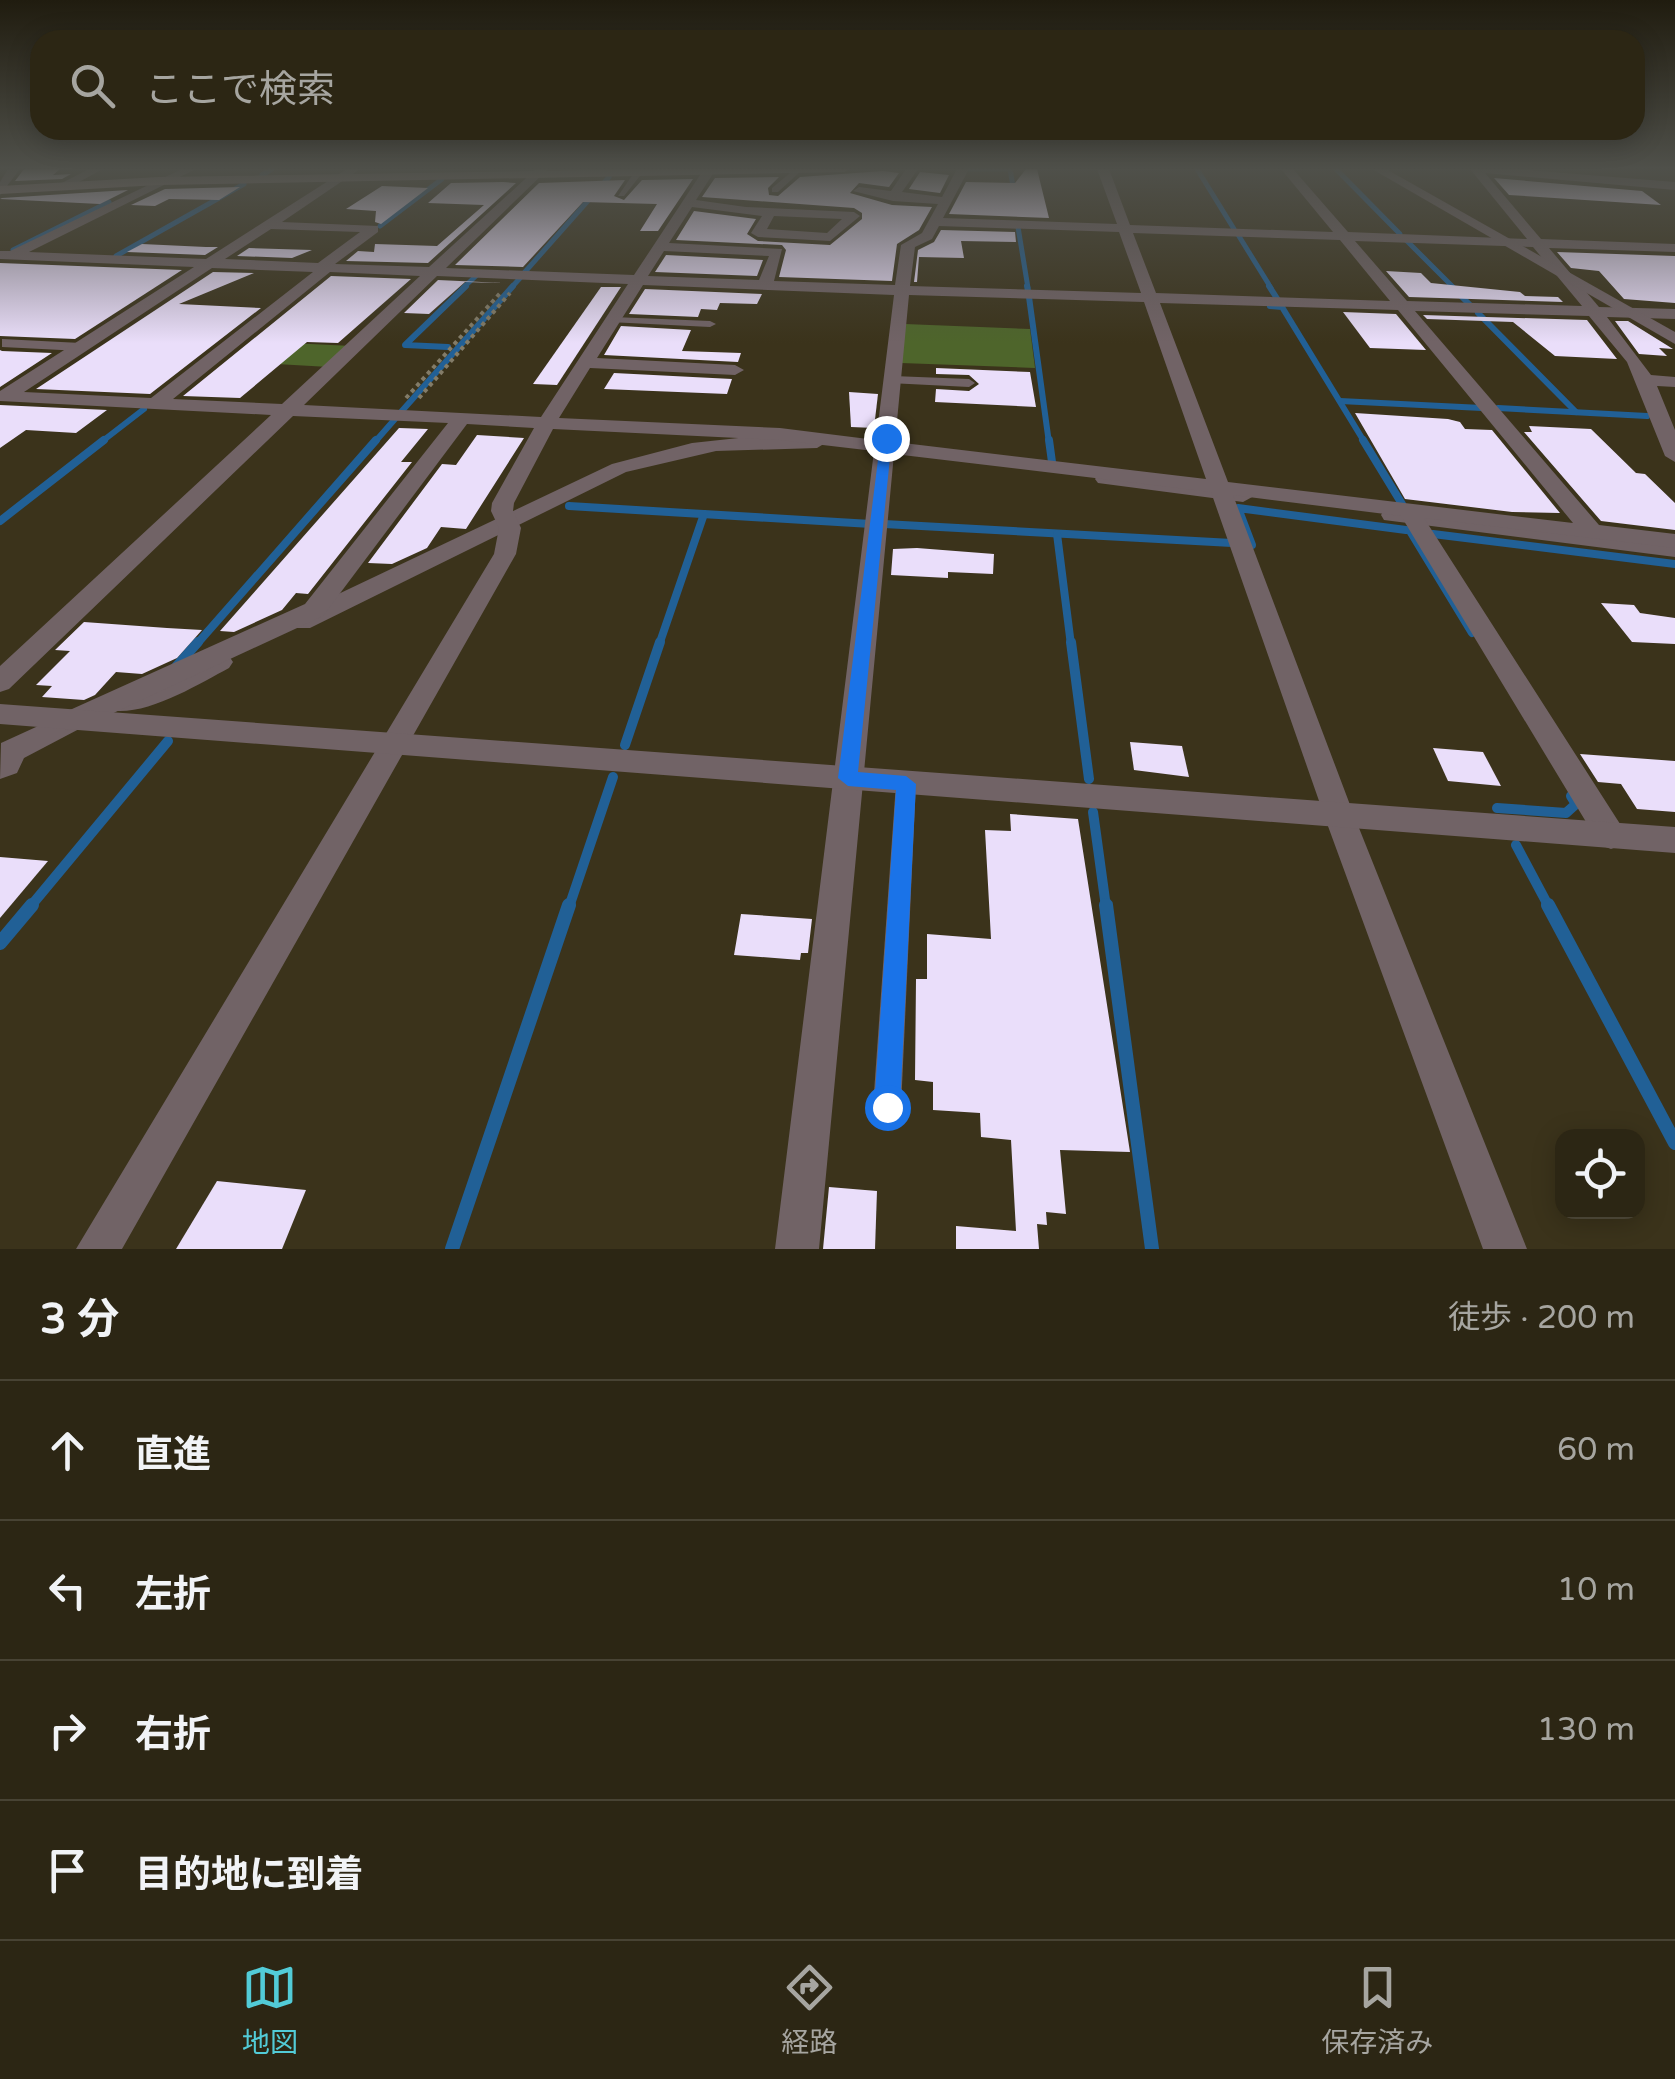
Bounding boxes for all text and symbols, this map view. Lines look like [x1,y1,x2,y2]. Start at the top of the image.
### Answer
search box [30,30,1645,140]
icon: search [65,58,120,113]
text: ここで検索 [145,67,335,113]
route end [864,416,910,462]
route start [865,1085,911,1131]
map controls [1555,1129,1645,1219]
button: locate [1555,1129,1645,1219]
text: 3 分 [40,1294,119,1345]
text: 徒歩 · 200 m [1448,1299,1635,1337]
icon: ahead [40,1423,95,1478]
text: 60 m [1557,1431,1635,1469]
text: 直進 [135,1432,211,1478]
icon: left [40,1563,95,1618]
text: 10 m [1557,1571,1635,1609]
text: 左折 [135,1572,211,1618]
icon: right [40,1703,95,1758]
text: 130 m [1537,1711,1635,1749]
text: 右折 [135,1712,211,1758]
icon: arrive [40,1843,95,1898]
text: 目的地に到着 [135,1852,363,1898]
tab: 地図 [242,1960,298,2060]
tab: 経路 [781,1960,837,2060]
tab: 保存済み [1321,1960,1433,2060]

